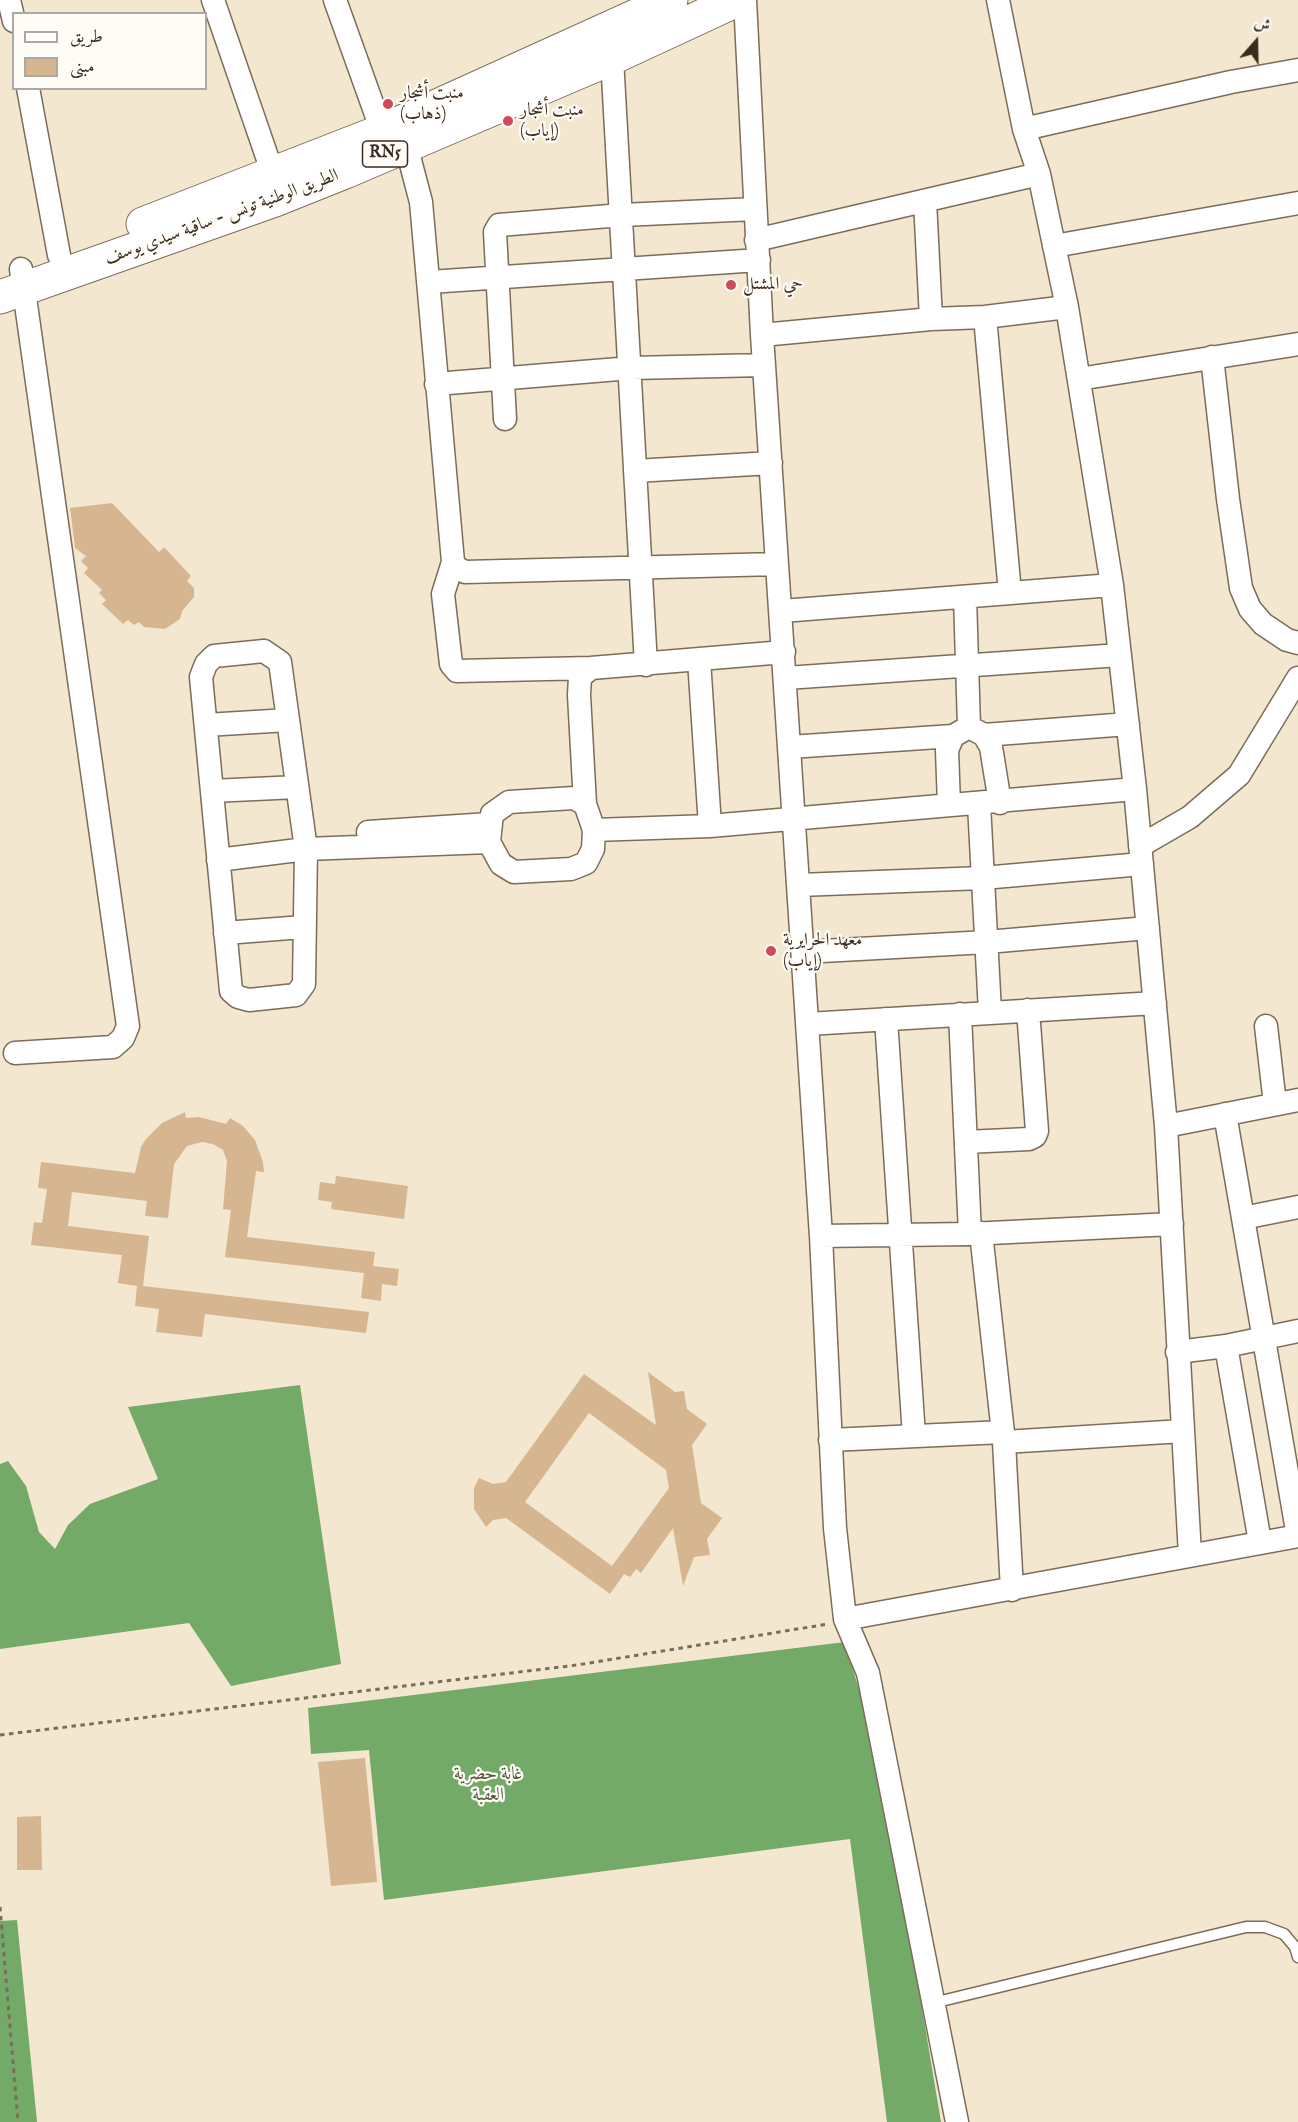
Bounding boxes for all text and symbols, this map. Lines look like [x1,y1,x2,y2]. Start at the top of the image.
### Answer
legend [12,12,207,90]
north arrow [1226,12,1286,72]
text: ش [1251,13,1273,37]
text: طريق [70,26,103,49]
text: مبنى [70,56,95,79]
place label: منبت أشجار (ذهاب) [400,83,464,125]
marker: منبت أشجار (ذهاب) [381,97,395,111]
place label: منبت أشجار (إياب) [520,100,584,142]
marker: منبت أشجار (إياب) [501,114,515,128]
road number: RN5 [362,141,408,167]
street label: الطريق الوطنية تونس - ساقية سيدي يوسف [102,166,342,270]
place label: حي المشتل [743,274,803,296]
marker: حي المشتل [724,278,738,292]
place label: معهد الحرايرية (إياب) [783,930,862,972]
marker: معهد الحرايرية (إياب) [764,944,778,958]
park label: غابة حضرية العقبة [454,1764,522,1806]

